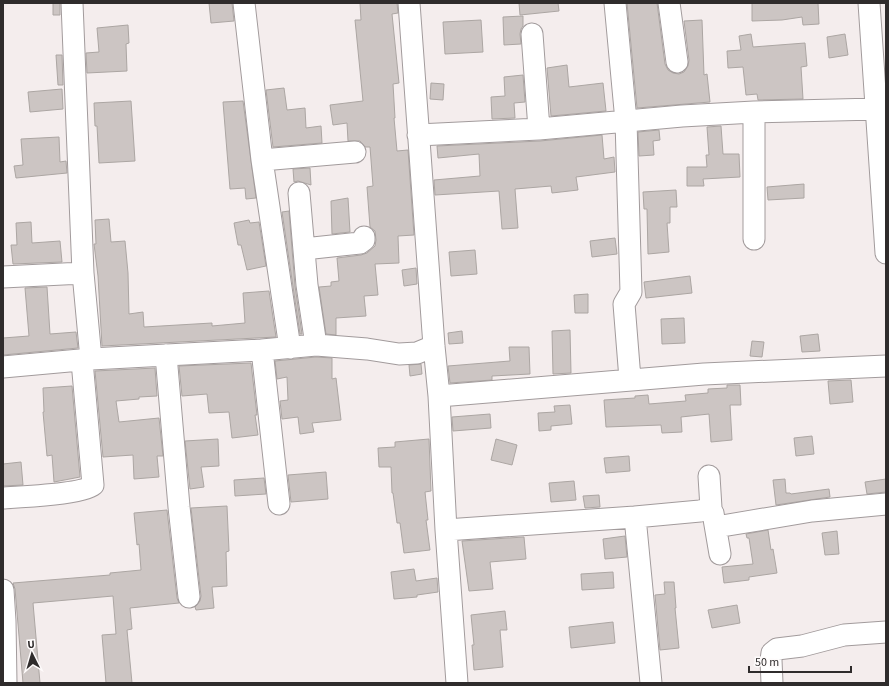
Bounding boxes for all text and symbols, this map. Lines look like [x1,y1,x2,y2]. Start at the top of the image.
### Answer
north arrow [12,634,52,674]
text: U [27,637,35,652]
scale bar [749,648,851,674]
text: 50 m [755,654,779,671]

